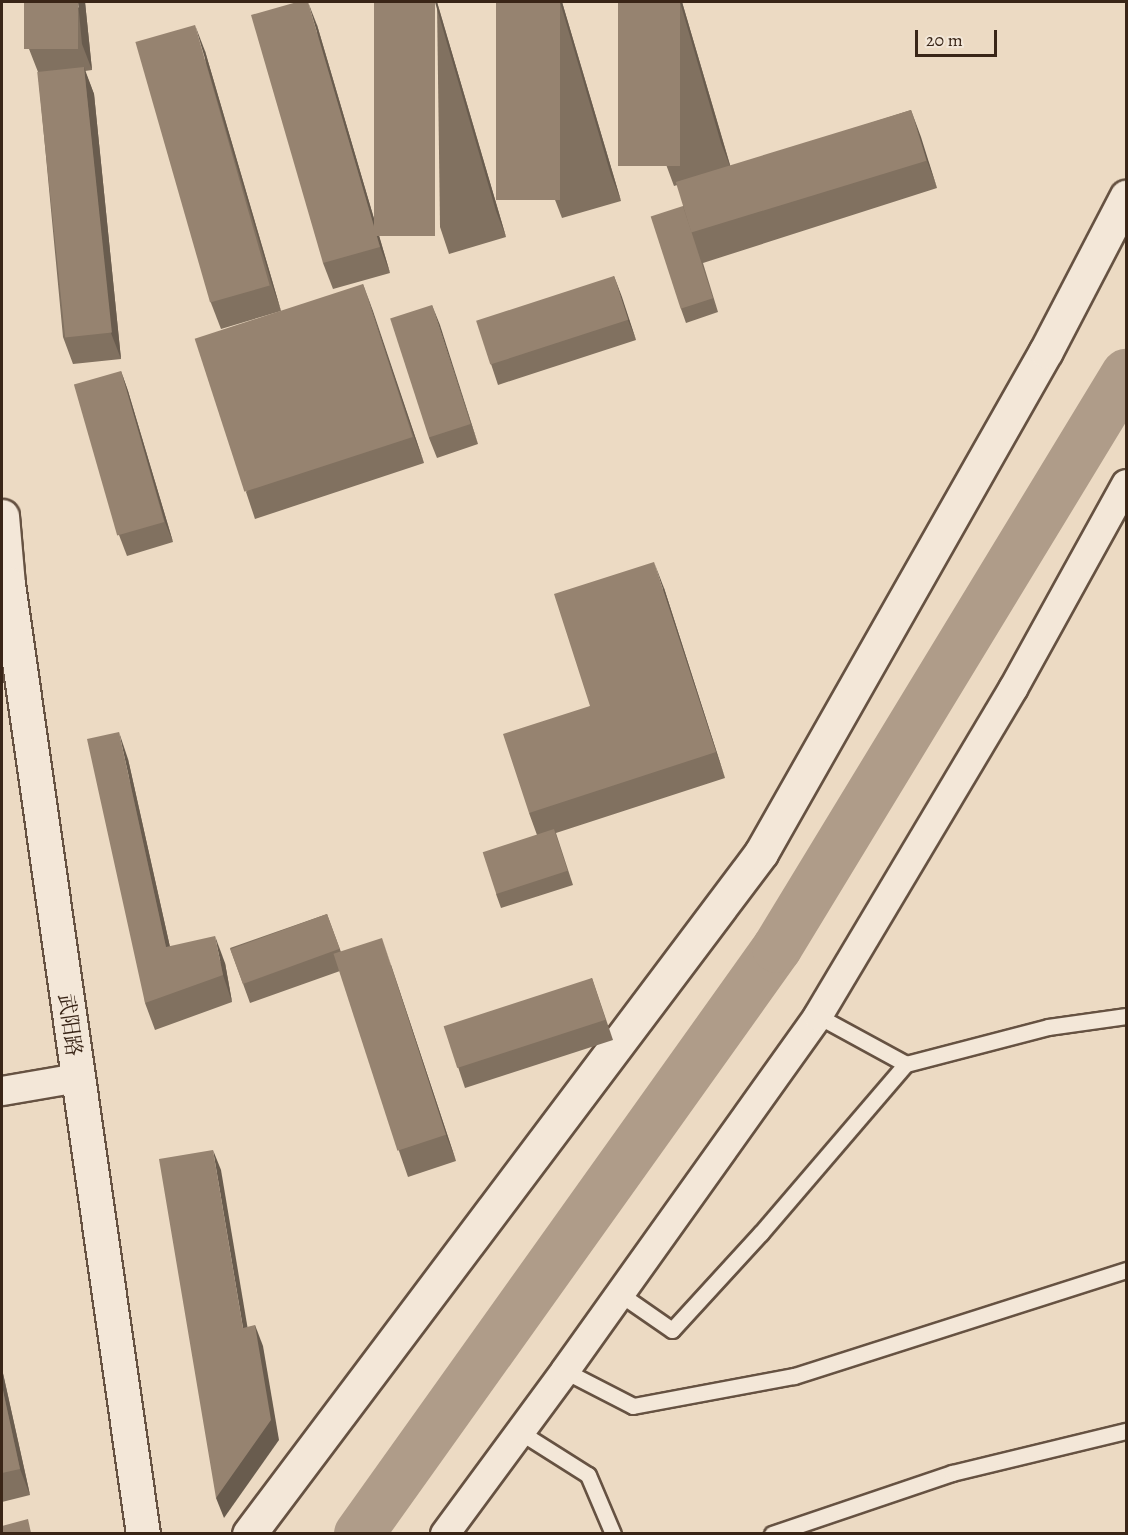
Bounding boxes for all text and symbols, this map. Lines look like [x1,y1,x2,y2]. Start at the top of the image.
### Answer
scale bar [918,18,1000,56]
text: 20 m [926,28,963,52]
street label: 武阳路 [53,992,87,1058]

